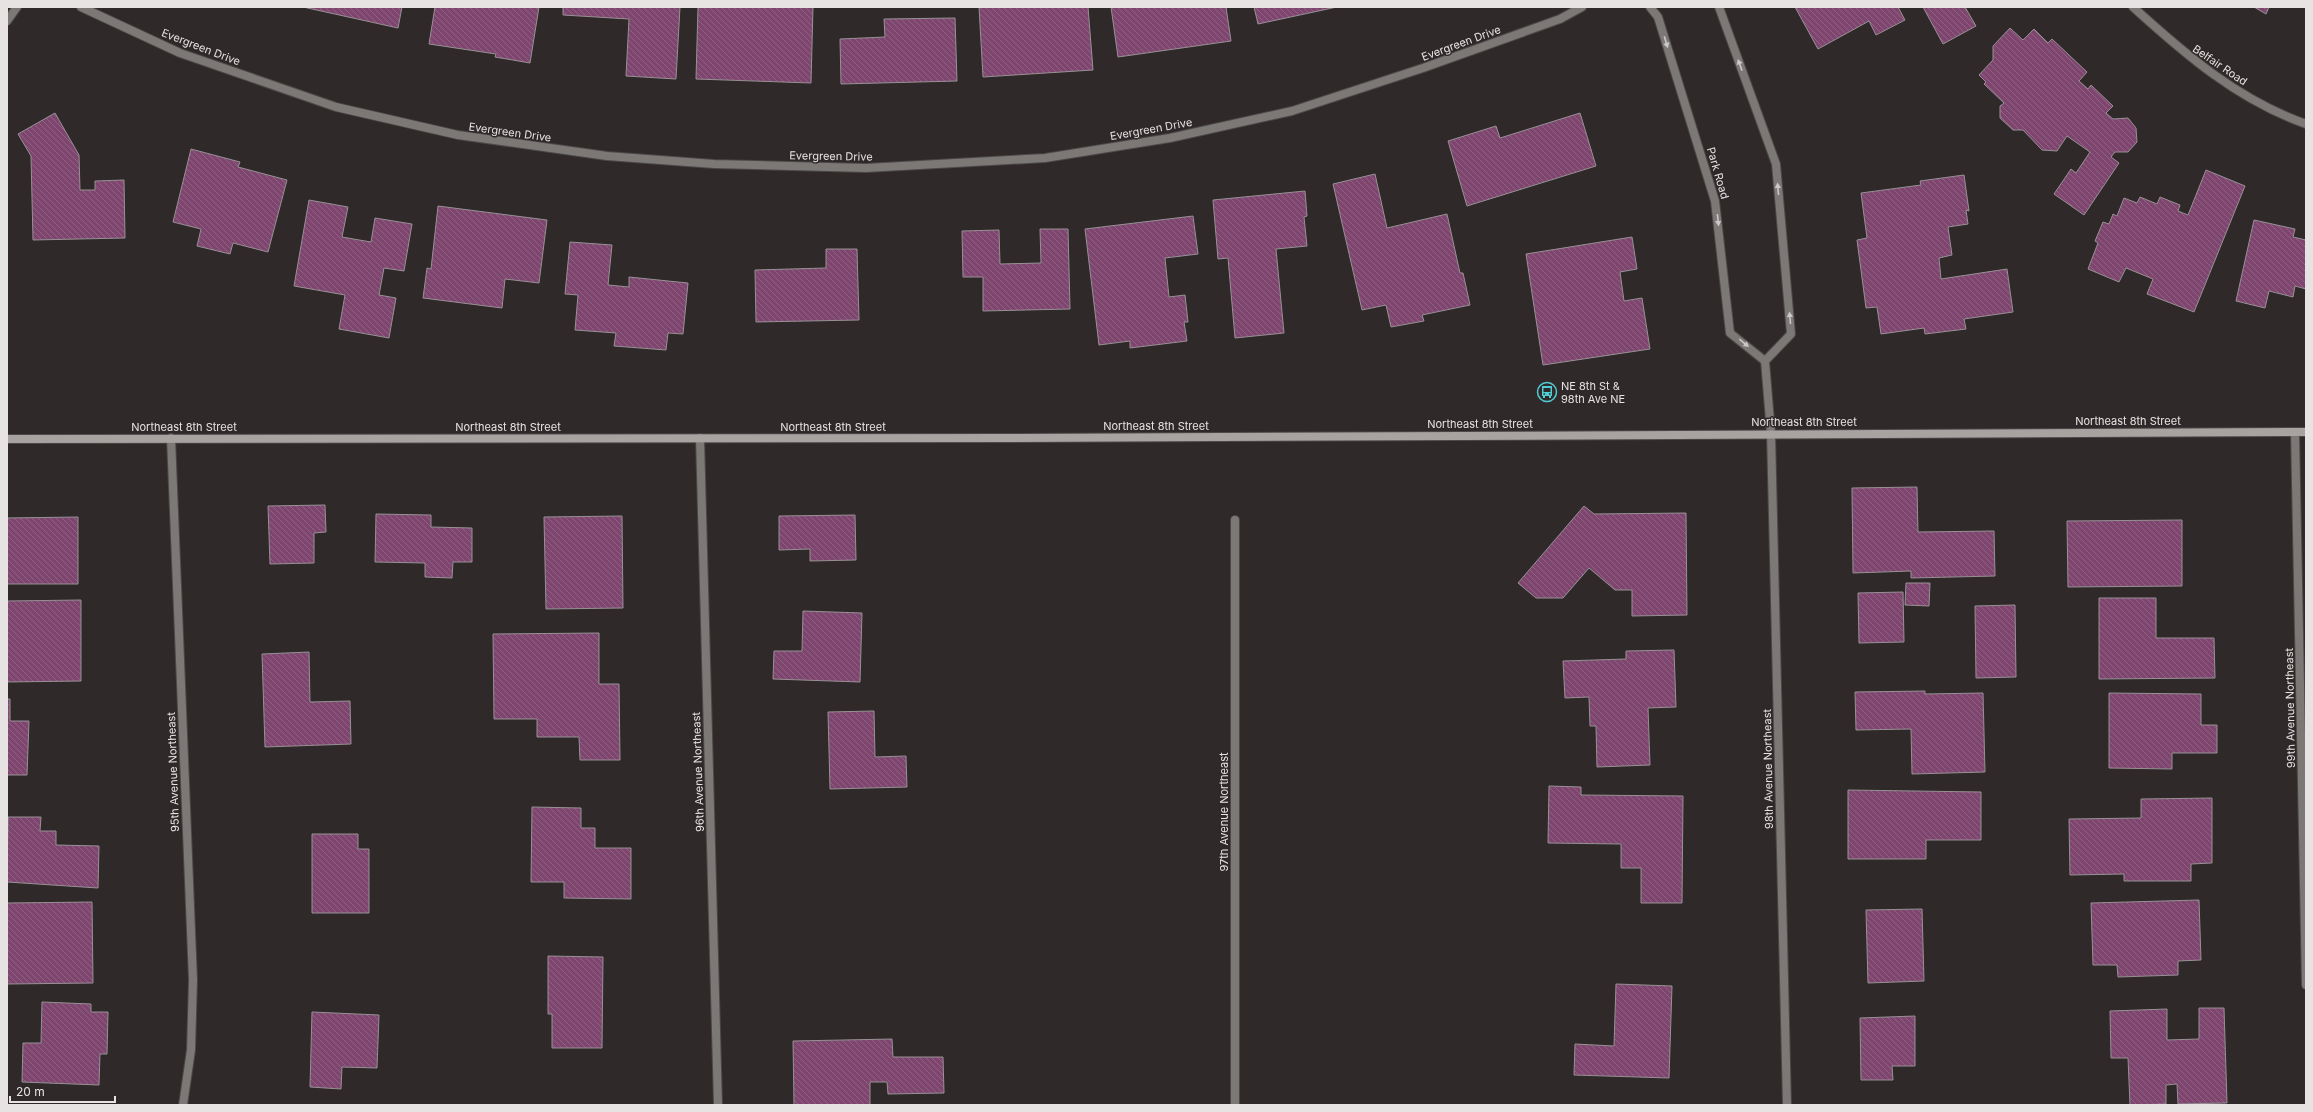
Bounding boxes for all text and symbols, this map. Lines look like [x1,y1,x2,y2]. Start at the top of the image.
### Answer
street label: Evergreen Drive [1419,22,1503,64]
street label: Evergreen Drive [160,26,242,68]
one-way arrow [1663,37,1669,49]
street label: Belfair Road [2190,42,2250,88]
one-way arrow [1736,59,1742,71]
street label: Evergreen Drive [1109,115,1193,143]
street label: Evergreen Drive [468,119,552,145]
street label: Park Road [1704,146,1732,200]
street label: Evergreen Drive [789,148,873,164]
one-way arrow [1774,183,1781,195]
one-way arrow [1714,214,1721,226]
one-way arrow [1786,312,1793,324]
one-way arrow [1738,339,1749,348]
place label: NE 8th St & 98th Ave NE [1561,379,1625,406]
bus stop icon: NE 8th St & 98th Ave NE [1536,381,1558,403]
street label: Northeast 8th Street [2075,414,2181,428]
street label: Northeast 8th Street [1751,415,1857,429]
street label: Northeast 8th Street [1427,417,1533,431]
street label: Northeast 8th Street [1103,419,1209,433]
street label: Northeast 8th Street [131,420,237,434]
street label: Northeast 8th Street [455,420,561,434]
street label: Northeast 8th Street [780,420,886,434]
street label: 99th Avenue Northeast [2282,647,2298,768]
street label: 98th Avenue Northeast [1760,709,1776,829]
street label: 95th Avenue Northeast [164,711,182,832]
street label: 96th Avenue Northeast [689,711,707,832]
street label: 97th Avenue Northeast [1217,752,1231,872]
scale bar [10,1078,115,1104]
text: 20 m [16,1084,45,1099]

